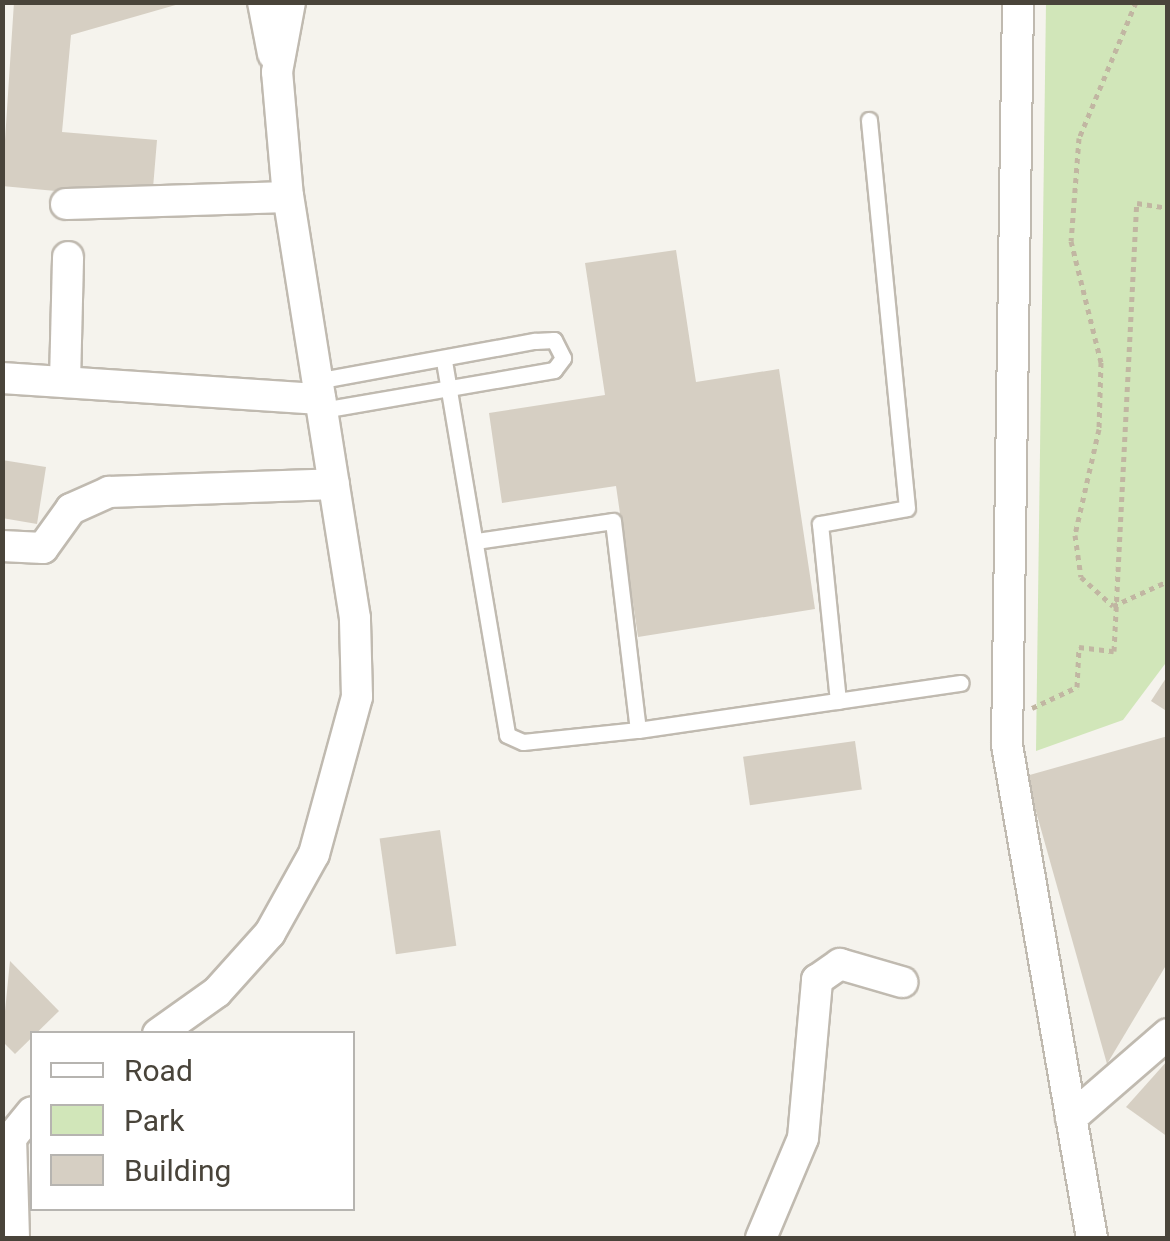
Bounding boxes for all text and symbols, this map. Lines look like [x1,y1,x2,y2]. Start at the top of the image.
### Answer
legend [30,1031,355,1211]
text: Road [124,1053,193,1088]
text: Park [124,1103,184,1138]
text: Building [124,1153,231,1188]

